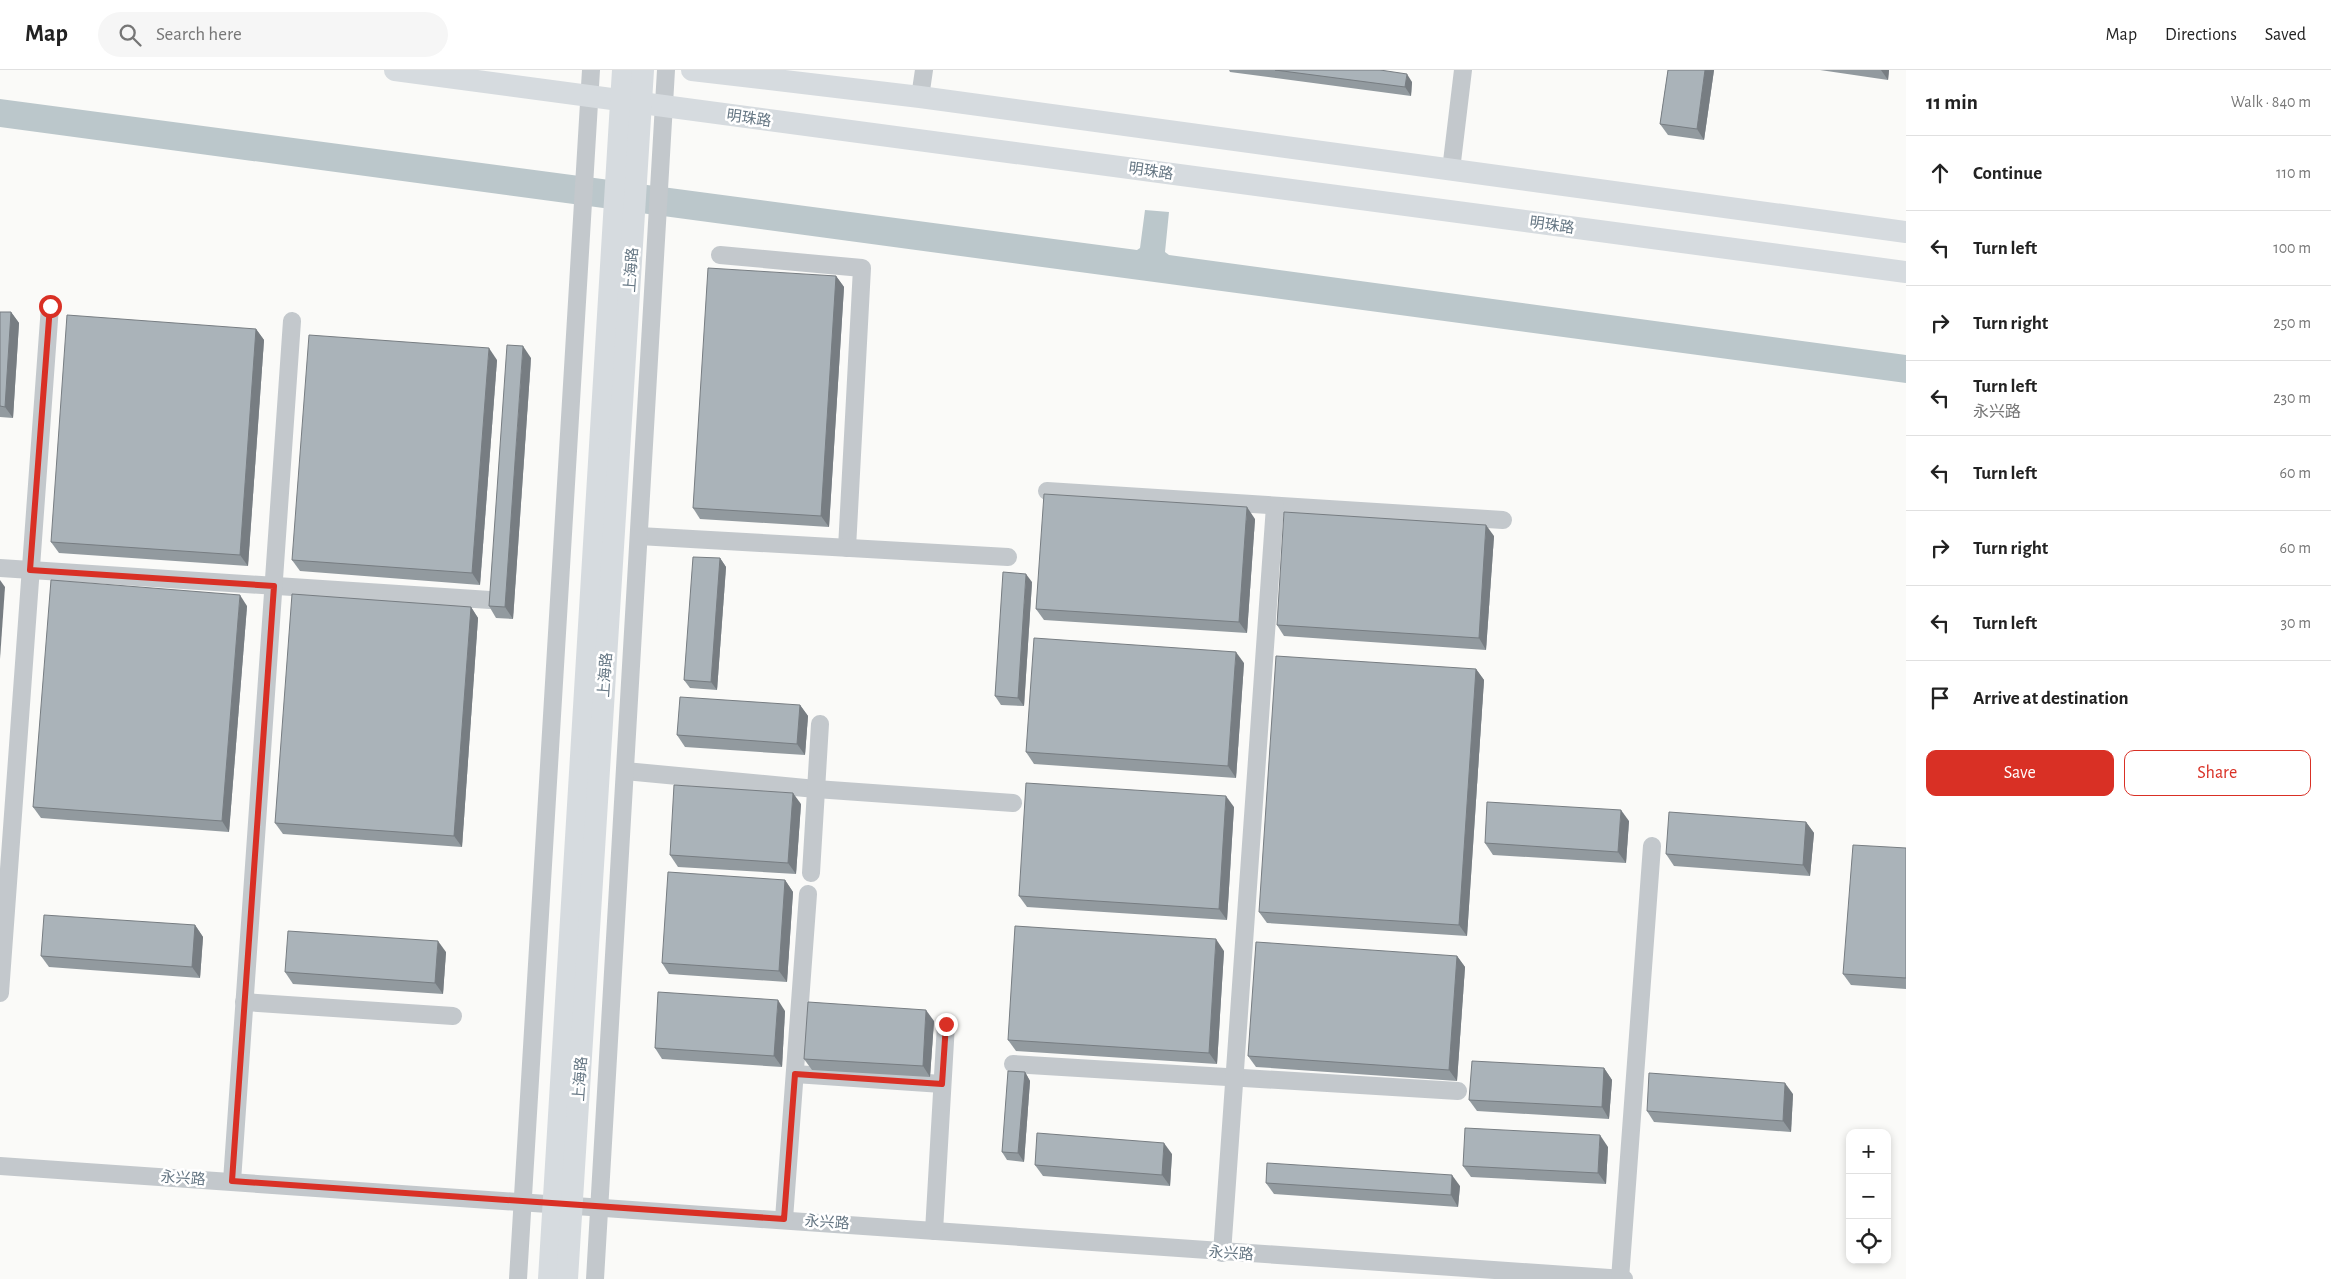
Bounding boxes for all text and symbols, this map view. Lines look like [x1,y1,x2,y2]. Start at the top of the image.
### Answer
search box [98,12,448,57]
icon: search [116,21,144,49]
text: Map [25,22,68,46]
text: Search here [156,25,242,44]
text: Map [2106,26,2137,44]
text: Directions [2165,26,2237,44]
text: Saved [2265,26,2306,44]
text: 11 min [1926,92,1978,113]
text: Walk · 840 m [2231,94,2311,110]
street label: 明珠路 [726,107,772,129]
icon: ahead [1926,159,1954,187]
street label: 明珠路 [1128,160,1174,182]
text: Continue [1973,164,2042,183]
text: 110 m [2276,165,2311,181]
street label: 明珠路 [1529,214,1575,236]
icon: left [1926,234,1954,262]
text: Turn left [1973,239,2037,258]
text: 100 m [2273,240,2311,256]
street label: 上海路 [621,247,641,293]
route start [39,295,62,318]
icon: right [1926,309,1954,337]
text: Turn right [1973,314,2048,333]
text: 250 m [2273,315,2311,331]
text: Turn left [1973,377,2037,396]
icon: left [1926,384,1954,412]
text: 230 m [2273,390,2311,406]
text: 永兴路 [1973,404,2021,420]
icon: left [1926,459,1954,487]
text: Turn left [1973,464,2037,483]
text: 60 m [2280,465,2311,481]
icon: right [1926,534,1954,562]
text: Turn right [1973,539,2048,558]
text: 60 m [2280,540,2311,556]
icon: left [1926,609,1954,637]
text: Turn left [1973,614,2037,633]
text: 30 m [2281,615,2311,631]
street label: 上海路 [595,652,615,698]
icon: arrive [1926,684,1954,712]
text: Arrive at destination [1973,689,2129,708]
button: Save [1926,750,2114,796]
button: Share [2124,750,2311,796]
route end [935,1013,958,1036]
street label: 上海路 [570,1056,590,1102]
map controls [1846,1129,1891,1264]
button: + [1846,1129,1891,1174]
street label: 永兴路 [160,1168,206,1188]
button: − [1846,1174,1891,1219]
street label: 永兴路 [804,1212,850,1232]
button: locate [1846,1219,1891,1264]
street label: 永兴路 [1208,1243,1254,1263]

